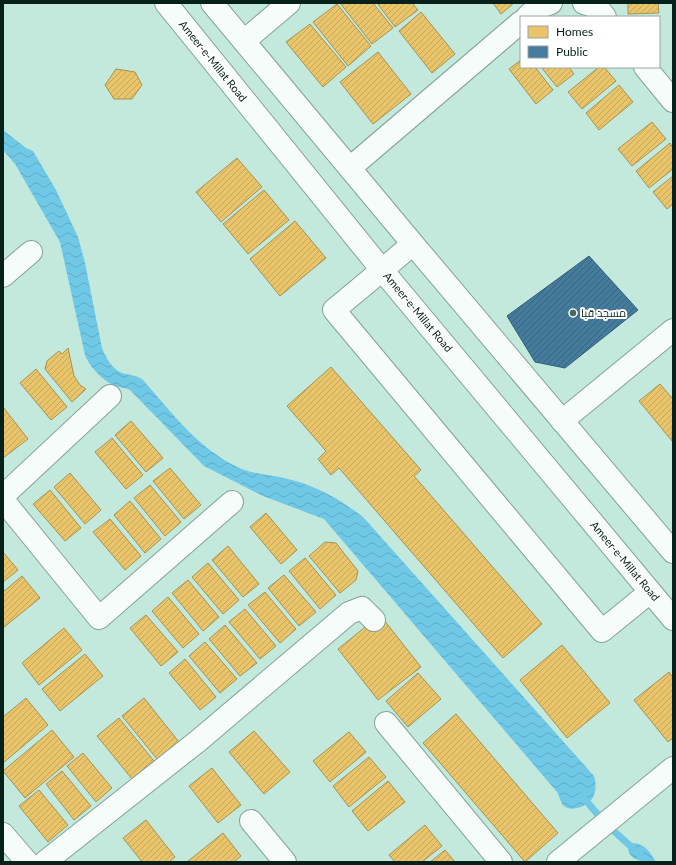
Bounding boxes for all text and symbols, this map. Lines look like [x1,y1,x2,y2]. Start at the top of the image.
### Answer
legend [520,16,660,68]
street label: Ameer-e-Millat Road [177,18,250,104]
text: Homes [556,24,593,39]
text: Public [556,44,588,59]
street label: Ameer-e-Millat Road [381,269,456,354]
place label: مسجد قبا [581,306,626,319]
marker: مسجد قبا [568,308,578,318]
street label: Ameer-e-Millat Road [588,518,663,603]

